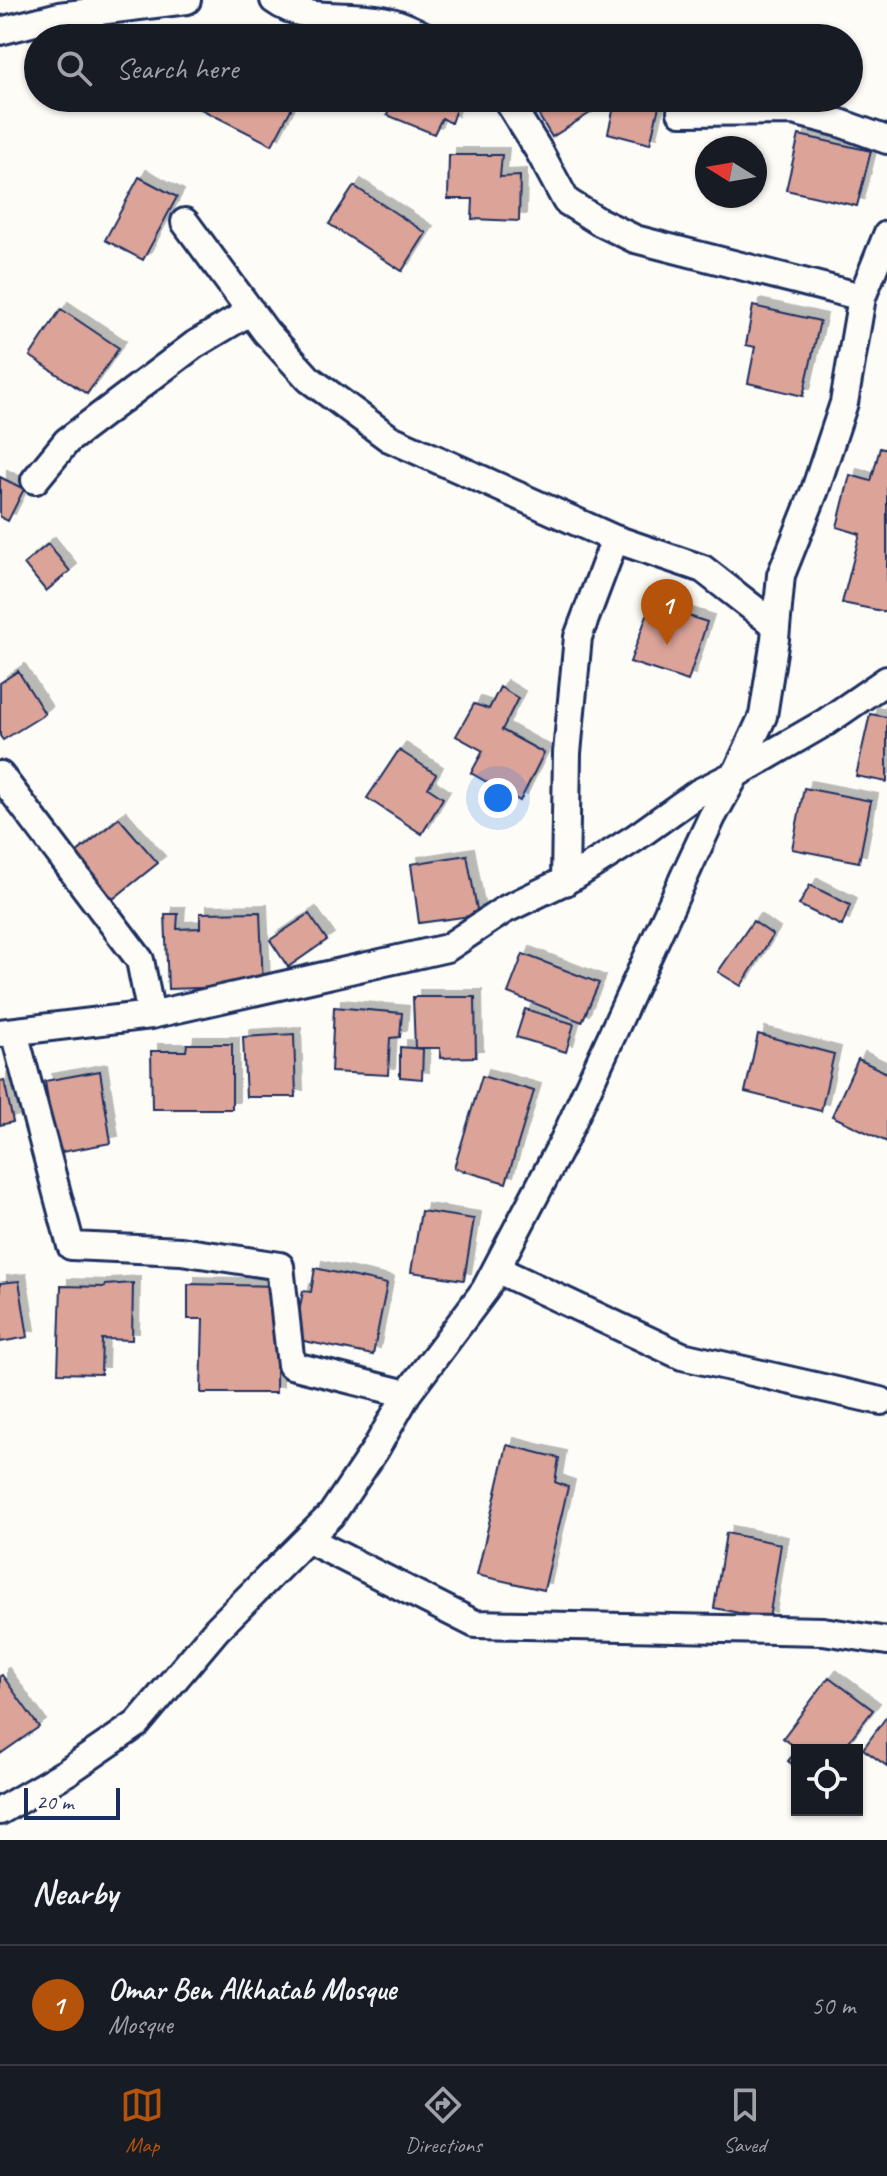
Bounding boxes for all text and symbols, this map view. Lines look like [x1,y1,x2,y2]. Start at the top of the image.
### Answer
search box [24,24,863,112]
icon: search [52,46,96,90]
text: Search here [116,49,238,87]
north arrow [695,136,767,208]
pin: 1 [641,579,693,645]
your location [478,778,518,818]
map controls [791,1744,863,1816]
button: locate [791,1744,863,1816]
scale bar [24,1784,120,1820]
text: 20 m [36,1788,73,1816]
text: Nearby [32,1871,118,1914]
text: Omar Ben Alkhatab Mosque [108,1970,396,2008]
text: 1 [52,1989,64,2022]
text: 50 m [811,1989,855,2022]
text: Mosque [108,2008,173,2041]
tab: Map [120,2083,164,2159]
tab: Directions [405,2083,482,2159]
tab: Saved [723,2083,767,2159]

